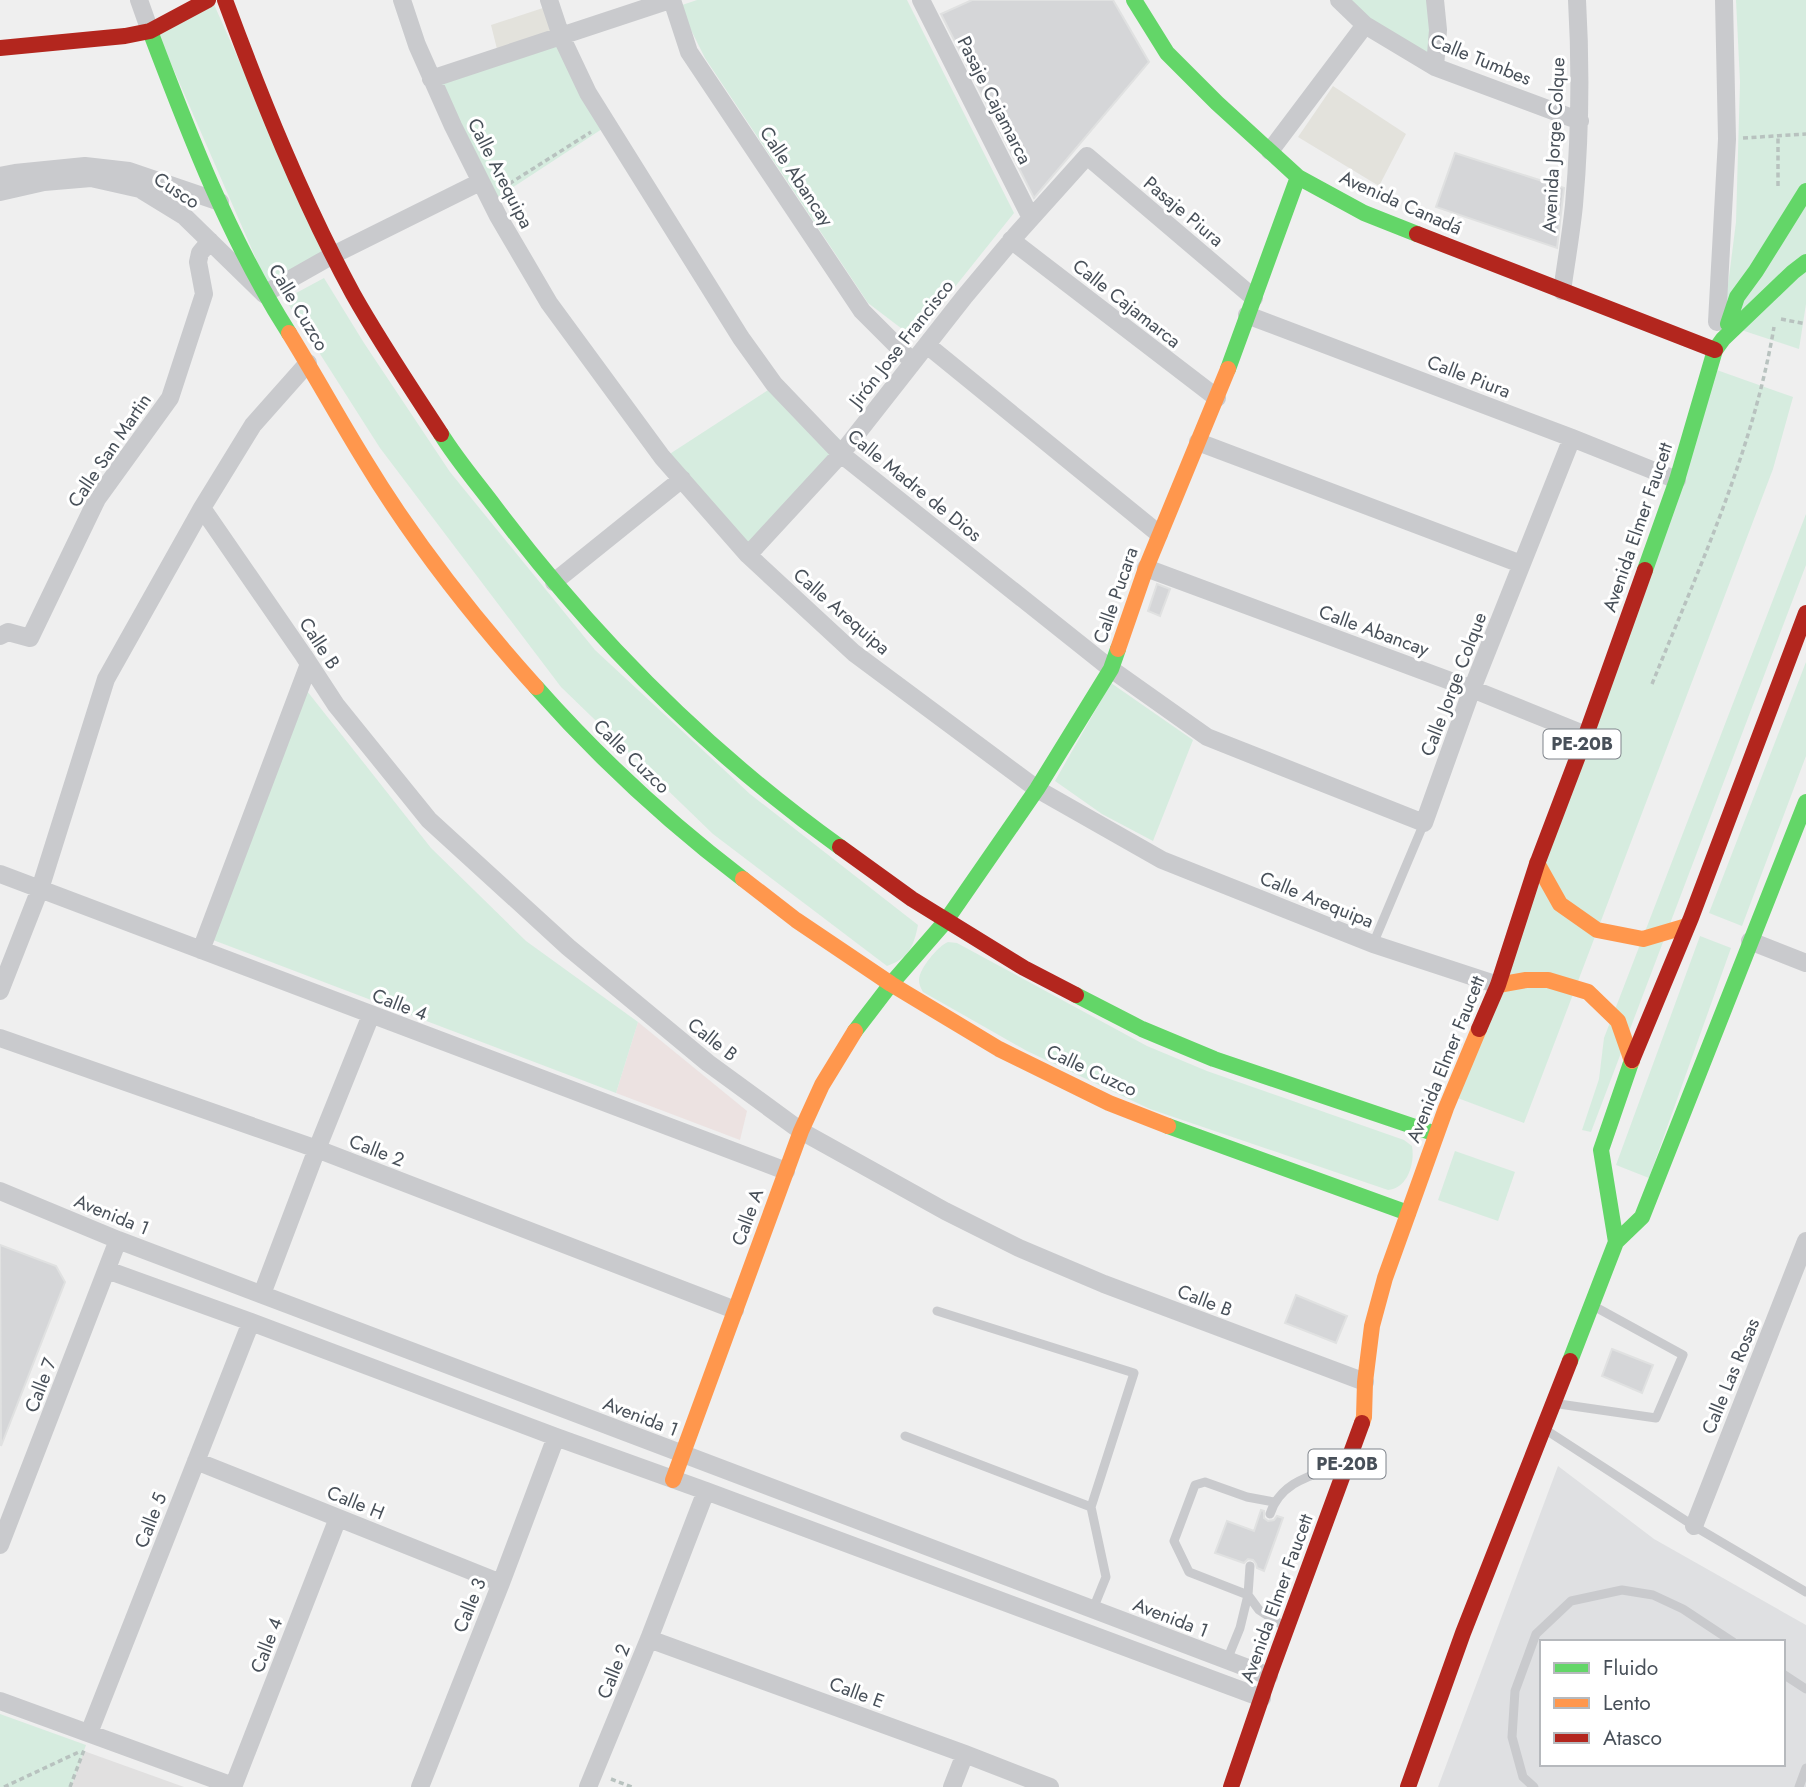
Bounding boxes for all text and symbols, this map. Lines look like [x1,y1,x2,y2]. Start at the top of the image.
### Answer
street label: Calle Tumbes [1426,27,1536,92]
street label: Pasaje Cajamarca [951,32,1038,169]
street label: Avenida Jorge Colque [1535,56,1572,234]
street label: Calle Arequipa [461,113,540,233]
street label: Calle Abancay [753,121,840,232]
street label: Avenida Canadá [1335,163,1466,242]
street label: Cusco [148,165,205,215]
street label: Pasaje Piura [1138,170,1230,253]
street label: Calle Cajamarca [1067,252,1187,354]
street label: Calle Cuzco [262,259,335,356]
street label: Jirón Jose Francisco [841,274,960,415]
street label: Calle Piura [1423,348,1514,405]
street label: Calle San Martin [61,388,158,513]
street label: Calle Madre de Dios [842,423,988,548]
street label: Avenida Elmer Faucett [1596,438,1679,616]
street label: Calle Pucara [1086,543,1145,647]
street label: Calle Arequipa [787,562,896,661]
street label: Calle Abancay [1315,598,1433,663]
street label: Calle Jorge Colque [1414,608,1493,760]
street label: Calle B [293,612,346,675]
street label: Calle Cuzco [587,713,676,800]
road number: PE-20B [1544,730,1620,758]
street label: Calle Arequipa [1256,864,1378,935]
street label: Avenida Elmer Faucett [1400,971,1491,1147]
street label: Calle 4 [368,982,431,1027]
street label: Calle B [682,1011,743,1068]
street label: Calle Cuzco [1042,1038,1142,1103]
street label: Calle 2 [345,1128,408,1173]
street label: Calle A [725,1184,770,1249]
street label: Avenida 1 [70,1187,153,1242]
street label: Calle B [1173,1278,1236,1323]
street label: Calle Las Rosas [1695,1314,1766,1438]
street label: Calle 7 [18,1354,63,1416]
street label: Avenida 1 [599,1390,682,1443]
road number: PE-20B [1308,1450,1386,1478]
street label: Calle H [323,1479,389,1526]
street label: Calle 5 [128,1489,173,1552]
street label: Avenida Elmer Faucett [1233,1510,1320,1686]
street label: Calle 3 [446,1574,493,1637]
street label: Avenida 1 [1129,1591,1212,1644]
street label: Calle 4 [244,1614,289,1677]
street label: Calle 2 [590,1640,637,1703]
legend [1540,1640,1785,1766]
text: Fluido [1603,1653,1658,1683]
street label: Calle E [826,1670,888,1715]
text: Lento [1603,1688,1651,1718]
text: Atasco [1603,1723,1662,1753]

